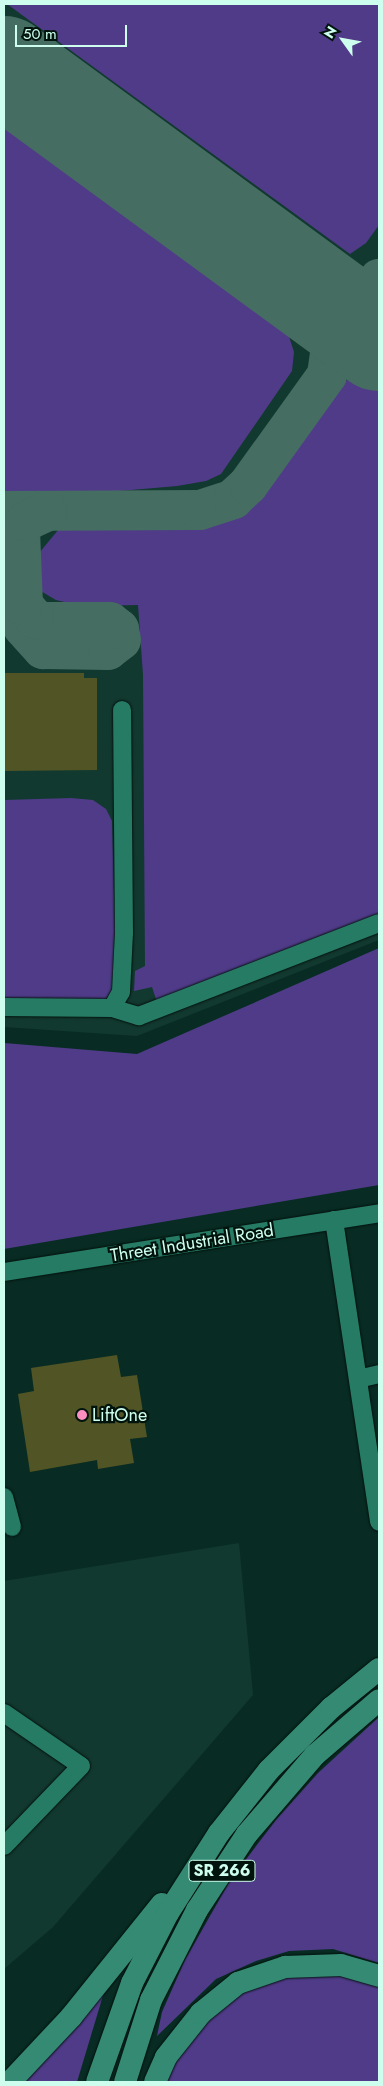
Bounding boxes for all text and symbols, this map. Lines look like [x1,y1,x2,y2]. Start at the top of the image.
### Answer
scale bar [18,15,130,47]
north arrow [318,15,368,65]
text: N [319,22,342,42]
text: 50 m [23,23,57,45]
street label: Threet Industrial Road [109,1219,275,1267]
place label: LiftOne [92,1404,147,1426]
marker: LiftOne [76,1409,88,1421]
road number: SR 266 [188,1858,256,1884]

